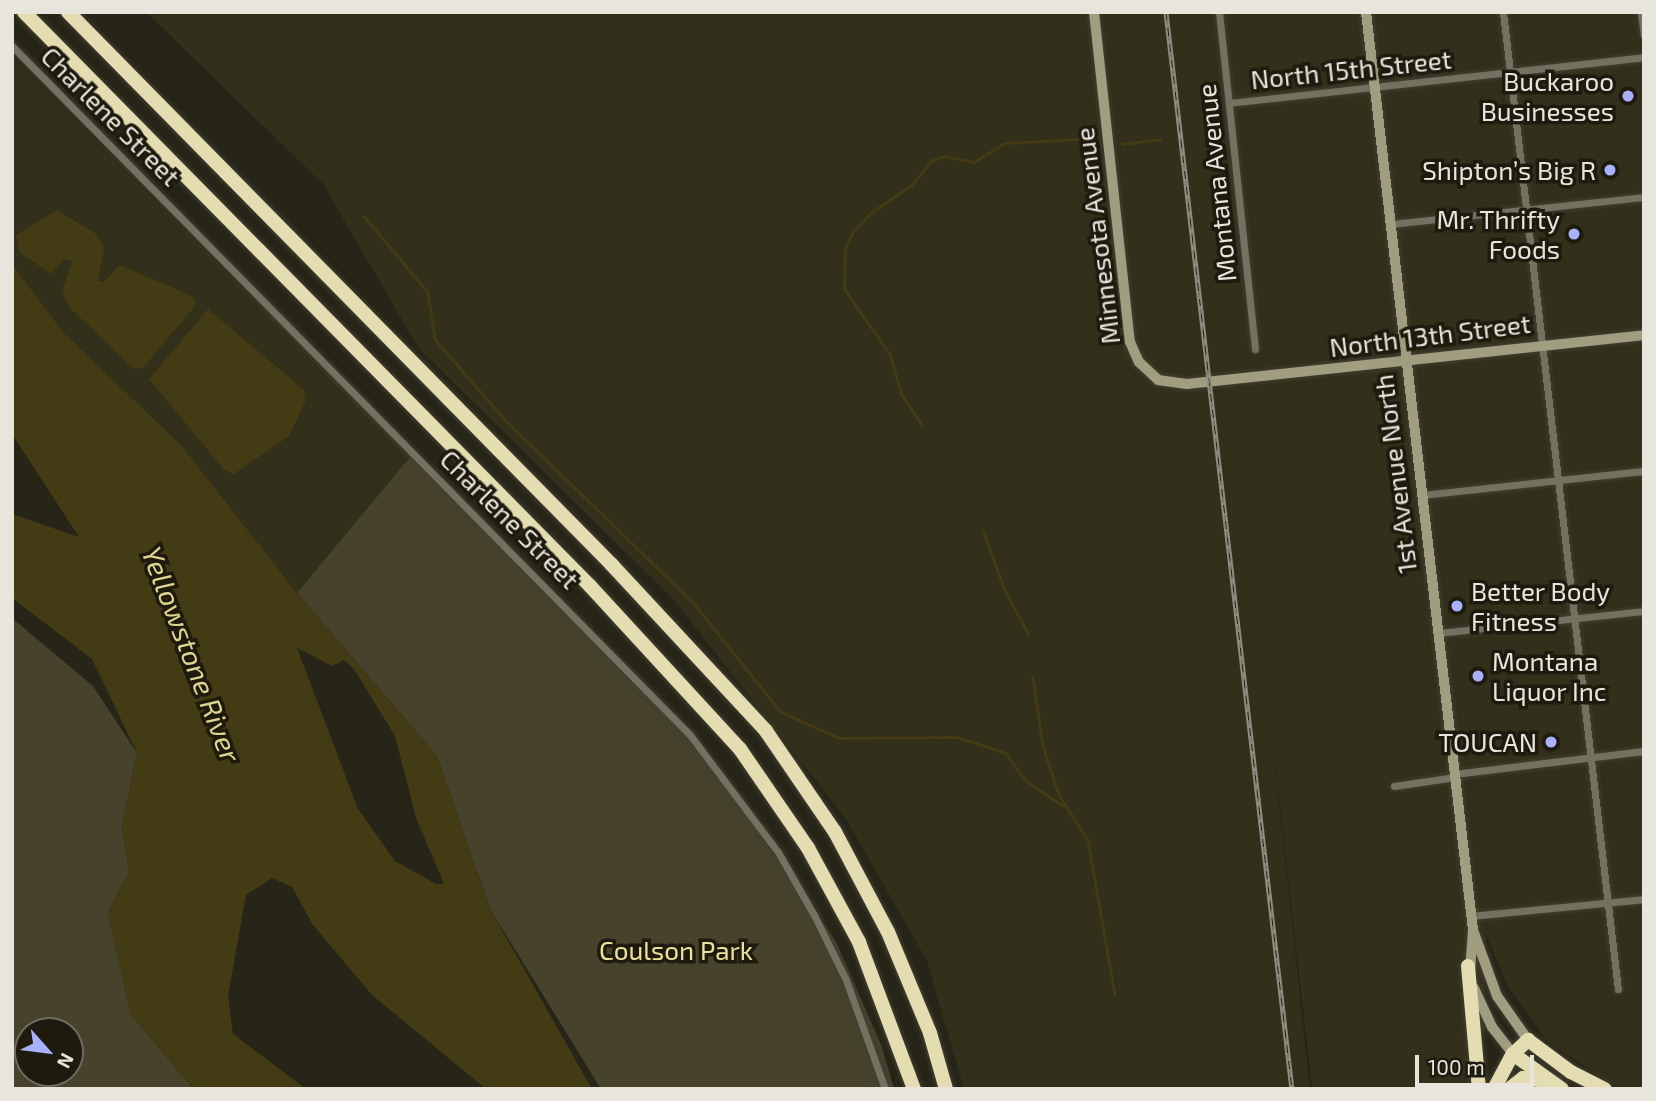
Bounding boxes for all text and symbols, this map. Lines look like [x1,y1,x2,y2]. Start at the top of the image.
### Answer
street label: Charlene Street [35,40,187,192]
street label: North 15th Street [1249,43,1453,95]
place label: Buckaroo Businesses [1481,65,1614,126]
street label: Montana Avenue [1190,82,1242,284]
marker: Buckaroo Businesses [1620,88,1636,104]
street label: Minnesota Avenue [1068,126,1126,346]
place label: Shipton’s Big R [1422,154,1596,186]
marker: Shipton’s Big R [1602,162,1618,178]
place label: Mr. Thrifty Foods [1436,203,1560,264]
marker: Mr. Thrifty Foods [1566,226,1582,242]
street label: North 13th Street [1328,307,1532,363]
street label: 1st Avenue North [1367,372,1423,576]
street label: Charlene Street [434,443,586,595]
water label: Yellowstone River [135,541,249,767]
place label: Better Body Fitness [1471,575,1611,636]
marker: Better Body Fitness [1449,598,1465,614]
place label: Montana Liquor Inc [1492,645,1607,706]
marker: Montana Liquor Inc [1470,668,1486,684]
place label: TOUCAN [1438,726,1537,758]
marker: TOUCAN [1543,734,1559,750]
park label: Coulson Park [599,934,753,966]
north arrow [14,1017,84,1087]
scale bar [1418,1042,1537,1086]
text: N [53,1050,80,1073]
text: 100 m [1428,1054,1485,1079]

